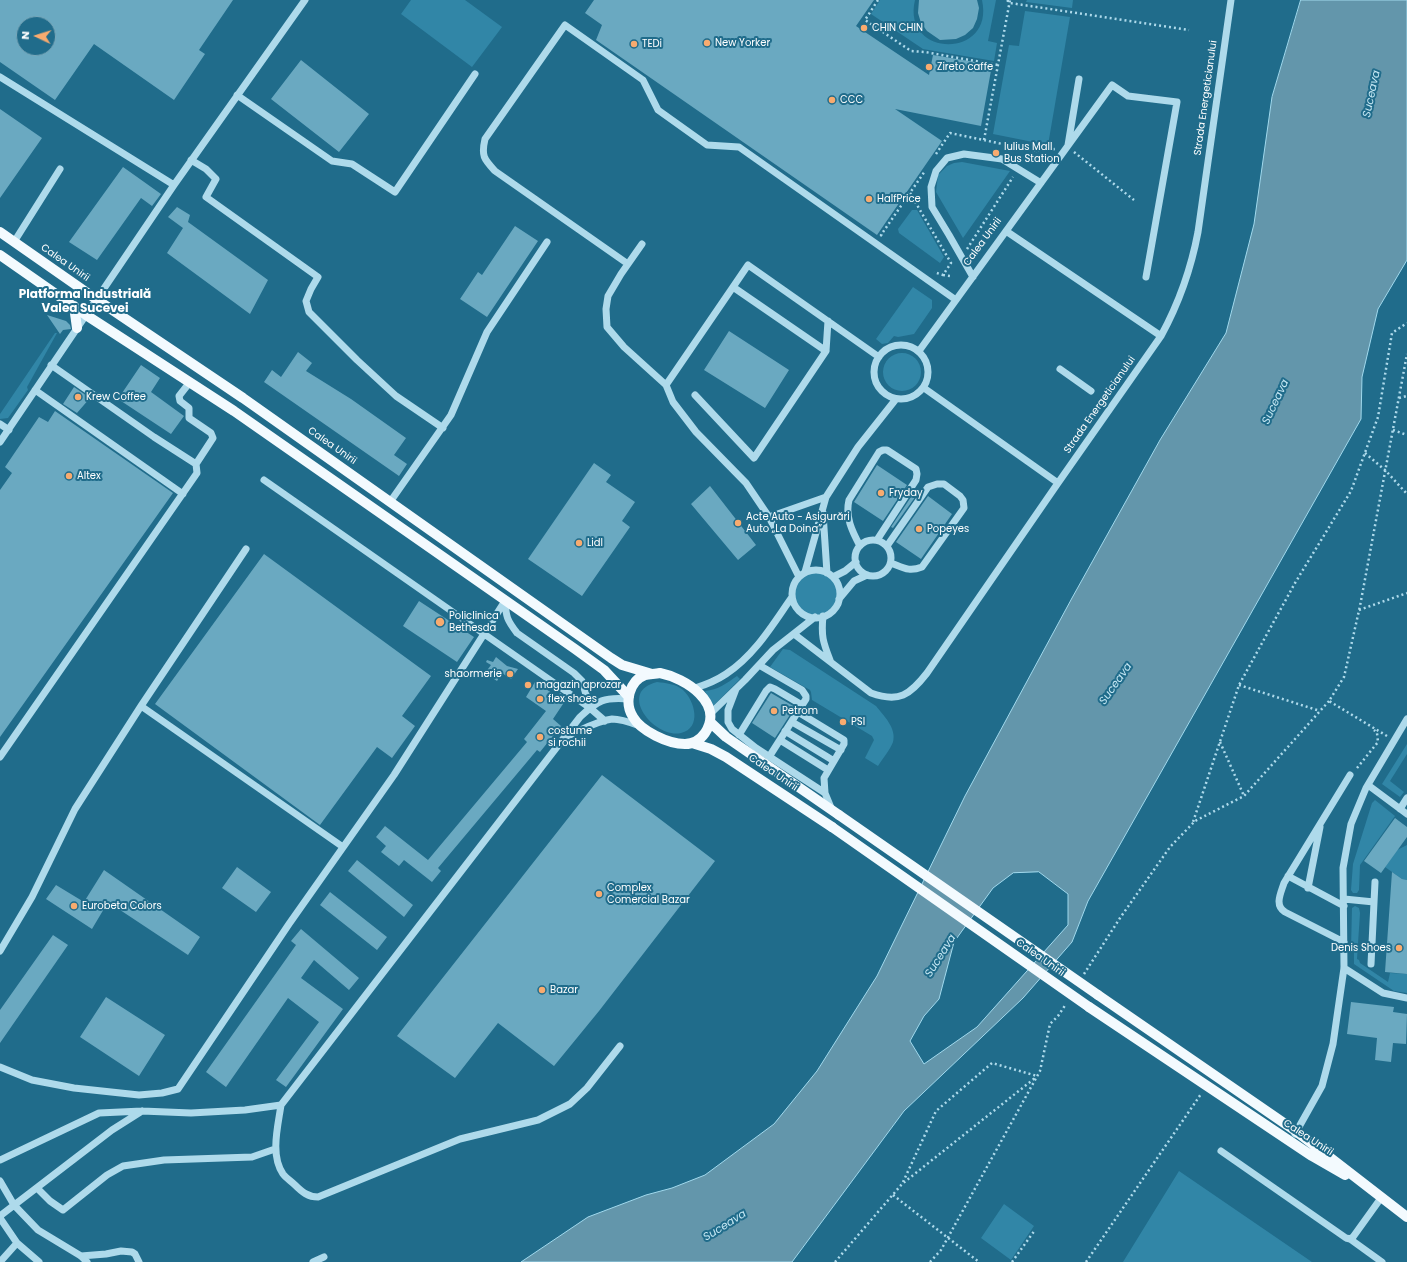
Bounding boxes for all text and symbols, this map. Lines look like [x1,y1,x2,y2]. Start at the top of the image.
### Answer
north arrow [16,16,56,56]
place label: CHIN CHIN [872,22,923,34]
marker: CHIN CHIN [859,23,869,33]
text: N [17,31,33,40]
place label: New Yorker [715,37,770,49]
place label: TEDi [642,38,662,50]
marker: New Yorker [702,38,712,48]
marker: TEDi [629,39,639,49]
street label: Strada Energeticianului [1192,40,1220,156]
place label: Zireto caffe [937,61,993,73]
marker: Zireto caffe [924,62,934,72]
water label: Suceava [1361,69,1383,119]
place label: CCC [840,94,863,106]
marker: CCC [827,95,837,105]
place label: Iulius Mall Bus Station [1004,141,1060,164]
marker: Iulius Mall Bus Station [991,148,1001,158]
place label: HalfPrice [877,193,921,205]
marker: HalfPrice [864,194,874,204]
street label: Calea Unirii [961,215,1005,269]
street label: Calea Unirii [38,242,92,284]
district label: Platforma Industrială Valea Sucevei [19,288,151,316]
street label: Strada Energeticianului [1062,354,1138,456]
water label: Suceava [1260,377,1292,427]
place label: Krew Coffee [86,391,146,403]
marker: Krew Coffee [73,392,83,402]
street label: Calea Unirii [305,425,359,467]
place label: Altex [77,470,101,482]
marker: Altex [64,471,74,481]
place label: Fryday [889,487,923,499]
marker: Fryday [876,488,886,498]
place label: Acte Auto - Asigurări Auto „La Doina” [746,511,850,534]
marker: Acte Auto - Asigurări Auto „La Doina” [733,518,743,528]
place label: Popeyes [927,523,969,535]
marker: Popeyes [914,524,924,534]
place label: Lidl [587,537,603,549]
marker: Lidl [574,538,584,548]
place label: Policlinica Bethesda [449,610,499,634]
marker: Policlinica Bethesda [434,616,446,628]
water label: Suceava [1097,661,1135,707]
place label: shaormerie [445,668,502,680]
marker: shaormerie [505,669,515,679]
place label: magazin aprozar [536,679,621,691]
marker: magazin aprozar [523,680,533,690]
place label: flex shoes [548,693,597,705]
marker: flex shoes [535,694,545,704]
place label: Petrom [782,705,818,717]
marker: Petrom [769,706,779,716]
place label: PSI [851,716,865,728]
marker: PSI [838,717,848,727]
place label: costume si rochii [548,725,592,748]
marker: costume si rochii [535,732,545,742]
street label: Calea Unirii [746,752,800,794]
place label: Complex Comercial Bazar [607,882,690,906]
marker: Complex Comercial Bazar [594,889,604,899]
place label: Eurobeta Colors [82,900,162,912]
marker: Eurobeta Colors [69,901,79,911]
water label: Suceava [923,932,959,980]
street label: Calea Unirii [1013,937,1067,979]
place label: Denis Shoes [1331,942,1391,954]
marker: Denis Shoes [1394,943,1404,953]
place label: Bazar [550,984,578,996]
marker: Bazar [537,985,547,995]
street label: Calea Unirii [1281,1117,1335,1159]
water label: Suceava [701,1208,749,1244]

